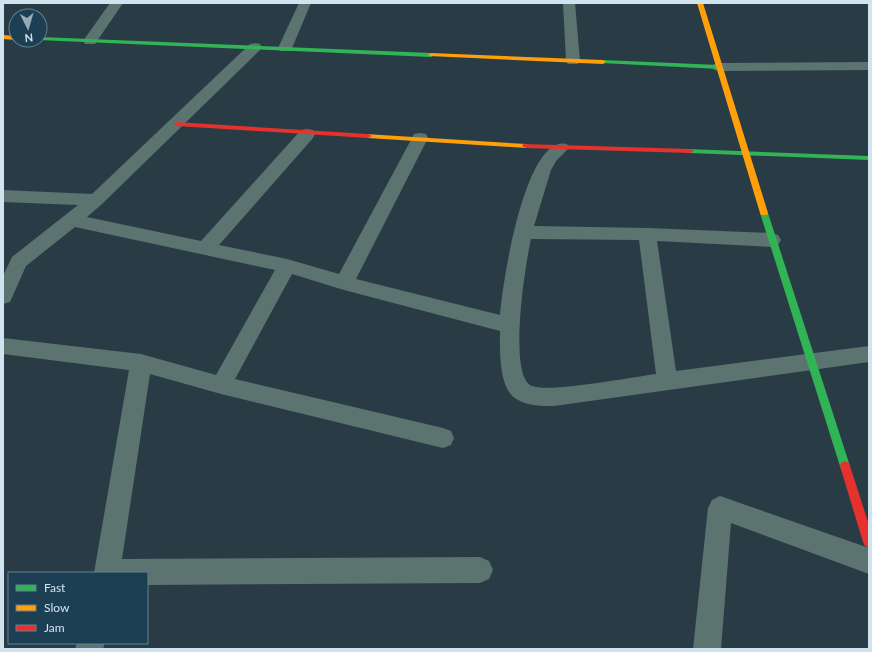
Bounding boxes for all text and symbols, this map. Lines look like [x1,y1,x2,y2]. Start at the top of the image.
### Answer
north arrow [8,8,48,48]
text: N [24,32,34,45]
legend [8,572,148,644]
text: Fast [44,580,66,595]
text: Slow [44,600,70,615]
text: Jam [44,620,65,635]

